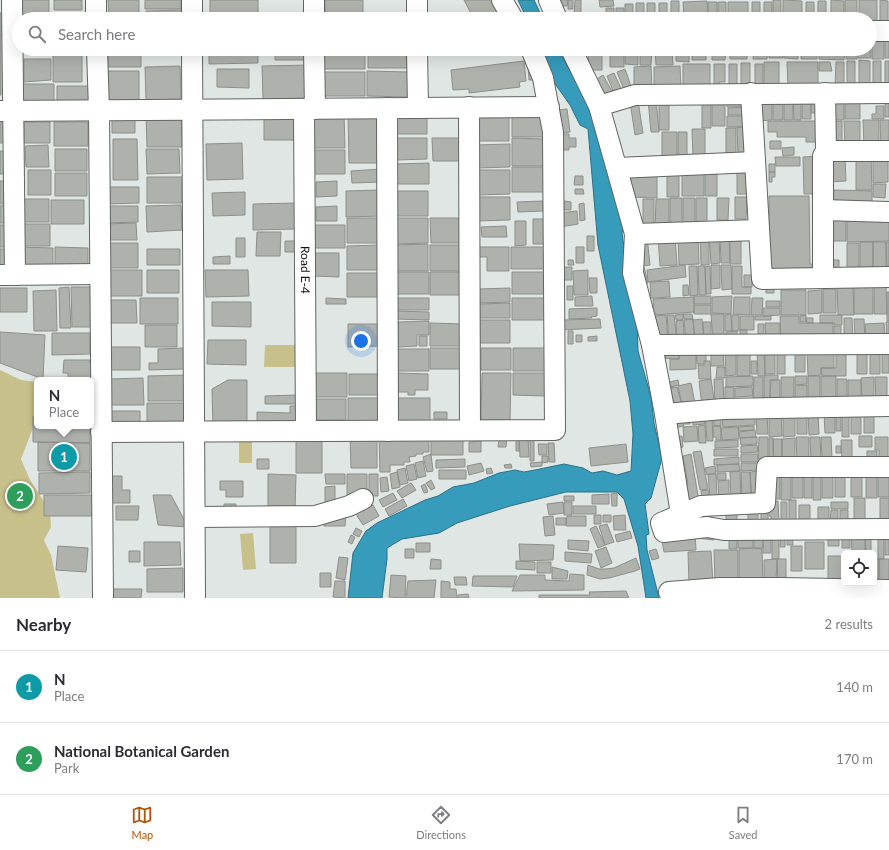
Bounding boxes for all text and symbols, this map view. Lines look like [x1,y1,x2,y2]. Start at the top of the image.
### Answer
search box [12,12,877,56]
icon: search [26,23,48,45]
text: Search here [58,25,135,43]
street label: Road E-4 [298,246,313,294]
your location [351,331,371,351]
popup [34,377,94,429]
text: N [49,386,60,404]
text: Place [49,404,79,420]
pin: 1 [51,442,77,472]
pin: 2 [7,481,33,511]
map controls [841,550,877,586]
button: locate [841,550,877,586]
text: Nearby [16,614,71,635]
text: 2 results [825,616,873,632]
text: N [54,670,66,688]
text: 1 [25,679,33,695]
text: 140 m [836,679,873,695]
text: Place [54,688,84,704]
text: National Botanical Garden [54,742,229,760]
text: 2 [25,751,33,767]
text: 170 m [836,751,873,767]
text: Park [54,760,79,776]
tab: Map [131,804,153,841]
tab: Directions [416,804,466,841]
tab: Saved [729,804,758,841]

